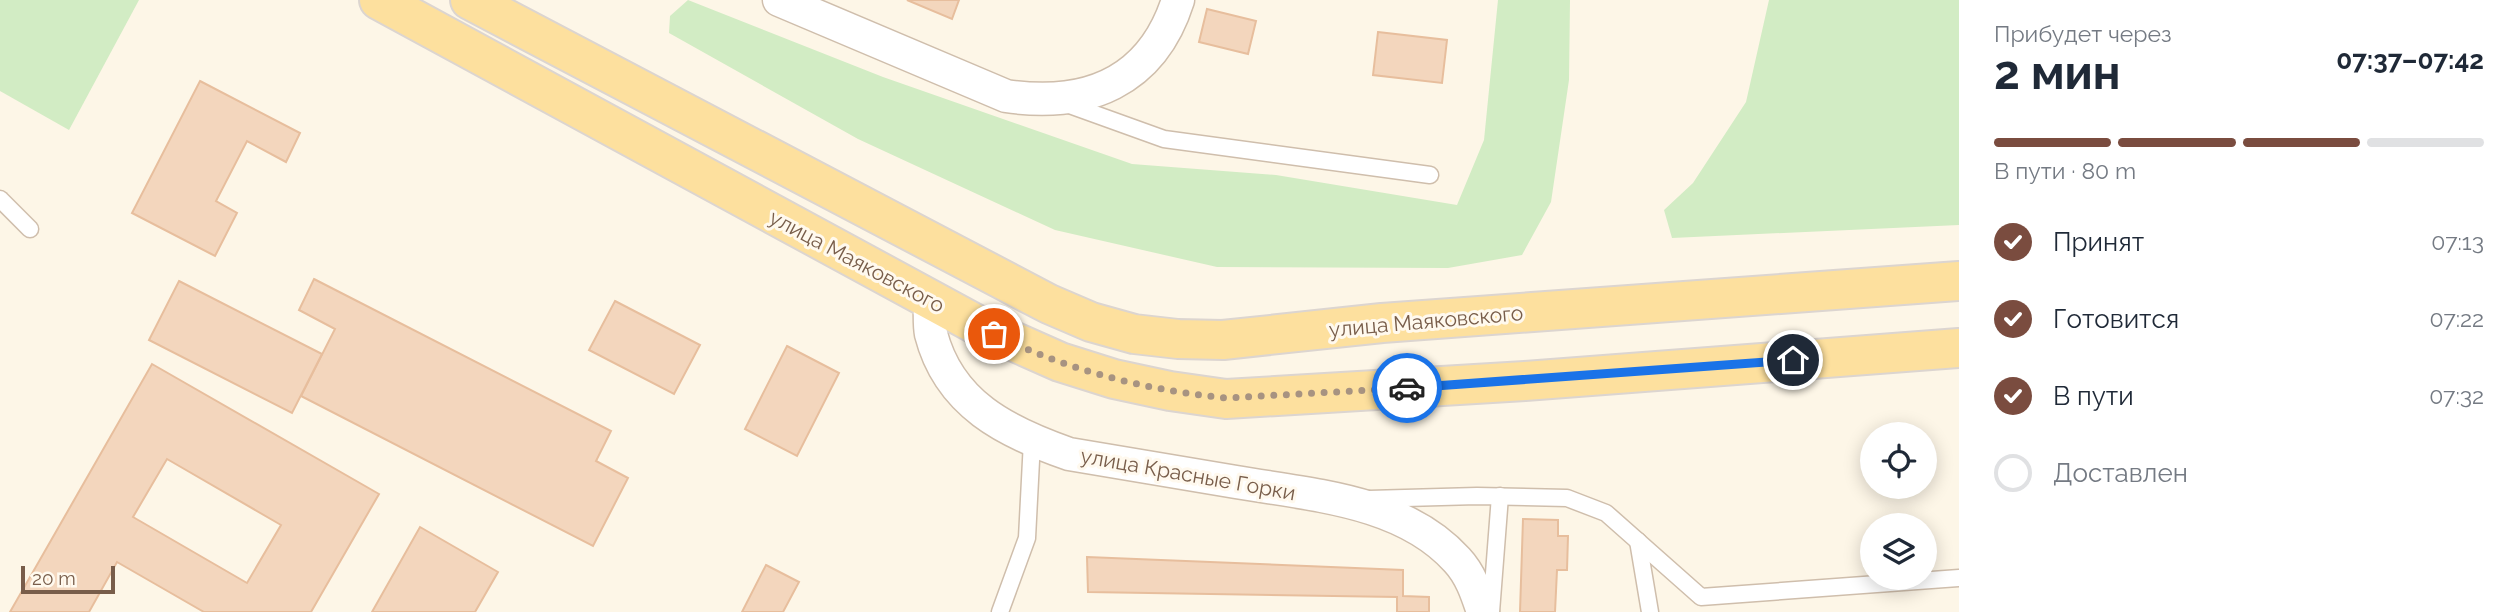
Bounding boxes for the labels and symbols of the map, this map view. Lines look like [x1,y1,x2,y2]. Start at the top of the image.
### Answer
street label: улица Маяковского [765,204,949,318]
street label: улица Маяковского [1328,300,1524,342]
pin [964,304,1024,364]
pin [1763,330,1823,390]
courier [1372,353,1442,423]
street label: улица Красные Горки [1079,443,1297,505]
scale bar [21,563,116,595]

